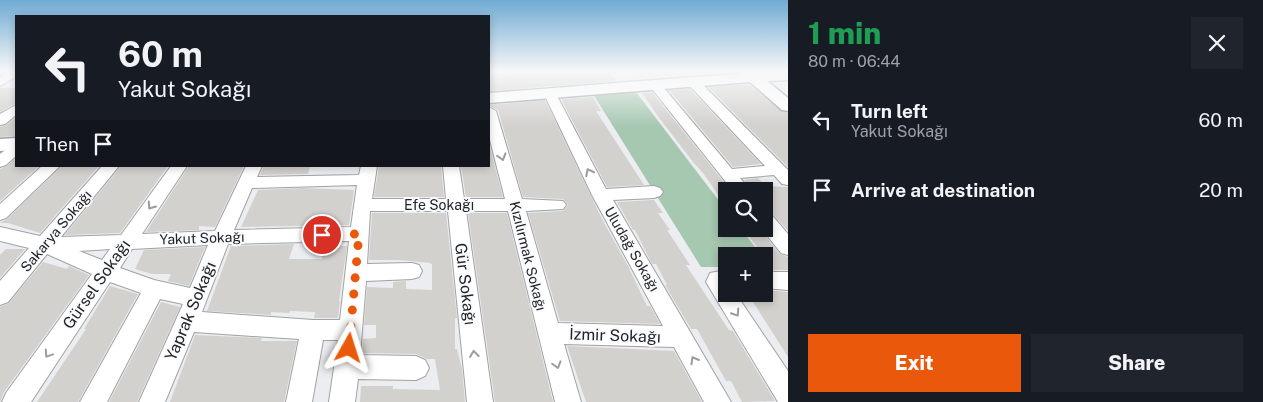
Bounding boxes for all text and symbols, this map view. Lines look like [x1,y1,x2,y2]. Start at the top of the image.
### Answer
text: 1 min [808,15,881,51]
button: close [1191,17,1243,69]
text: 60 m [118,34,203,75]
icon: left [35,35,100,100]
text: 80 m · 06:44 [808,52,900,71]
text: Yakut Sokağı [118,76,251,102]
text: Turn left [851,100,928,122]
icon: left [808,106,836,134]
text: 60 m [1199,109,1243,131]
text: Yakut Sokağı [851,122,948,141]
icon: arrive [89,130,117,158]
text: Then [35,133,79,155]
one-way arrow [497,153,507,161]
one-way arrow [585,168,595,177]
icon: arrive [808,176,836,204]
text: Arrive at destination [851,179,1035,201]
text: 20 m [1199,179,1243,201]
map controls [718,182,773,302]
button: search [718,182,773,237]
street label: Sakarya Sokağı [17,187,95,275]
street label: Efe Sokağı [404,197,474,213]
one-way arrow [148,200,156,209]
street label: Kızılırmak Sokağı [507,200,549,312]
street label: Uludağ Sokağı [601,204,663,294]
pin [301,214,343,256]
icon: arrive [308,221,336,249]
street label: Yakut Sokağı [159,229,245,247]
street label: Gürsel Sokağı [59,236,134,333]
street label: Gür Sokağı [451,242,480,326]
button: + [718,247,773,302]
street label: Yaprak Sokağı [161,259,220,364]
one-way arrow [730,308,739,317]
position arrow [322,321,374,373]
street label: İzmir Sokağı [569,323,661,347]
button: Exit [808,334,1021,392]
button: Share [1031,334,1243,392]
one-way arrow [45,348,54,358]
one-way arrow [469,349,480,357]
one-way arrow [690,356,700,365]
one-way arrow [551,361,562,370]

